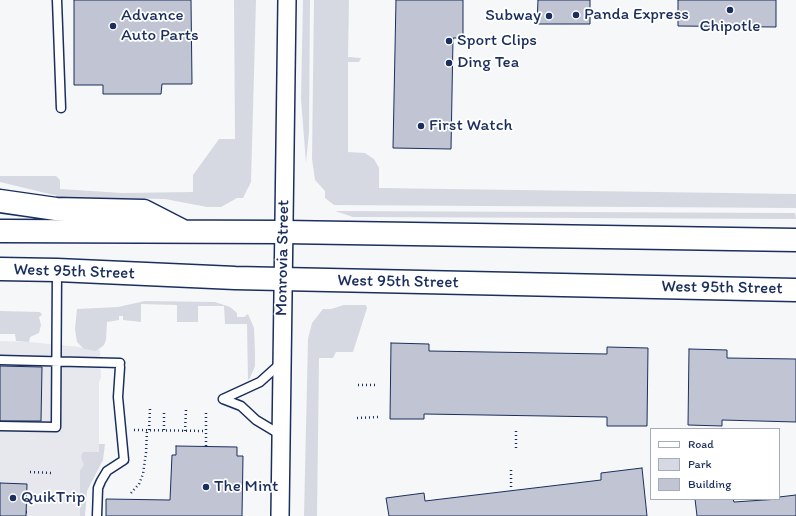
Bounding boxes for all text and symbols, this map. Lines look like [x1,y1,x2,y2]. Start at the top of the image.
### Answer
place label: Panda Express [584,5,689,25]
marker: Chipotle [725,5,735,15]
place label: Advance Auto Parts [121,6,199,46]
place label: Subway [485,6,541,26]
marker: Panda Express [571,10,581,20]
marker: Subway [544,11,554,21]
place label: Chipotle [700,17,760,37]
marker: Advance Auto Parts [108,21,118,31]
place label: Sport Clips [457,31,537,51]
marker: Sport Clips [444,36,454,46]
place label: Ding Tea [457,53,519,73]
marker: Ding Tea [444,58,454,68]
place label: First Watch [429,116,512,136]
marker: First Watch [416,121,426,131]
street label: Monrovia Street [272,200,294,316]
street label: West 95th Street [13,260,135,284]
street label: West 95th Street [337,271,459,293]
street label: West 95th Street [661,277,783,299]
legend [650,428,780,500]
text: Road [688,437,714,451]
text: Park [688,457,712,471]
place label: The Mint [214,477,278,497]
text: Building [688,477,731,491]
marker: The Mint [201,482,211,492]
place label: QuikTrip [21,488,85,508]
marker: QuikTrip [8,493,18,503]

